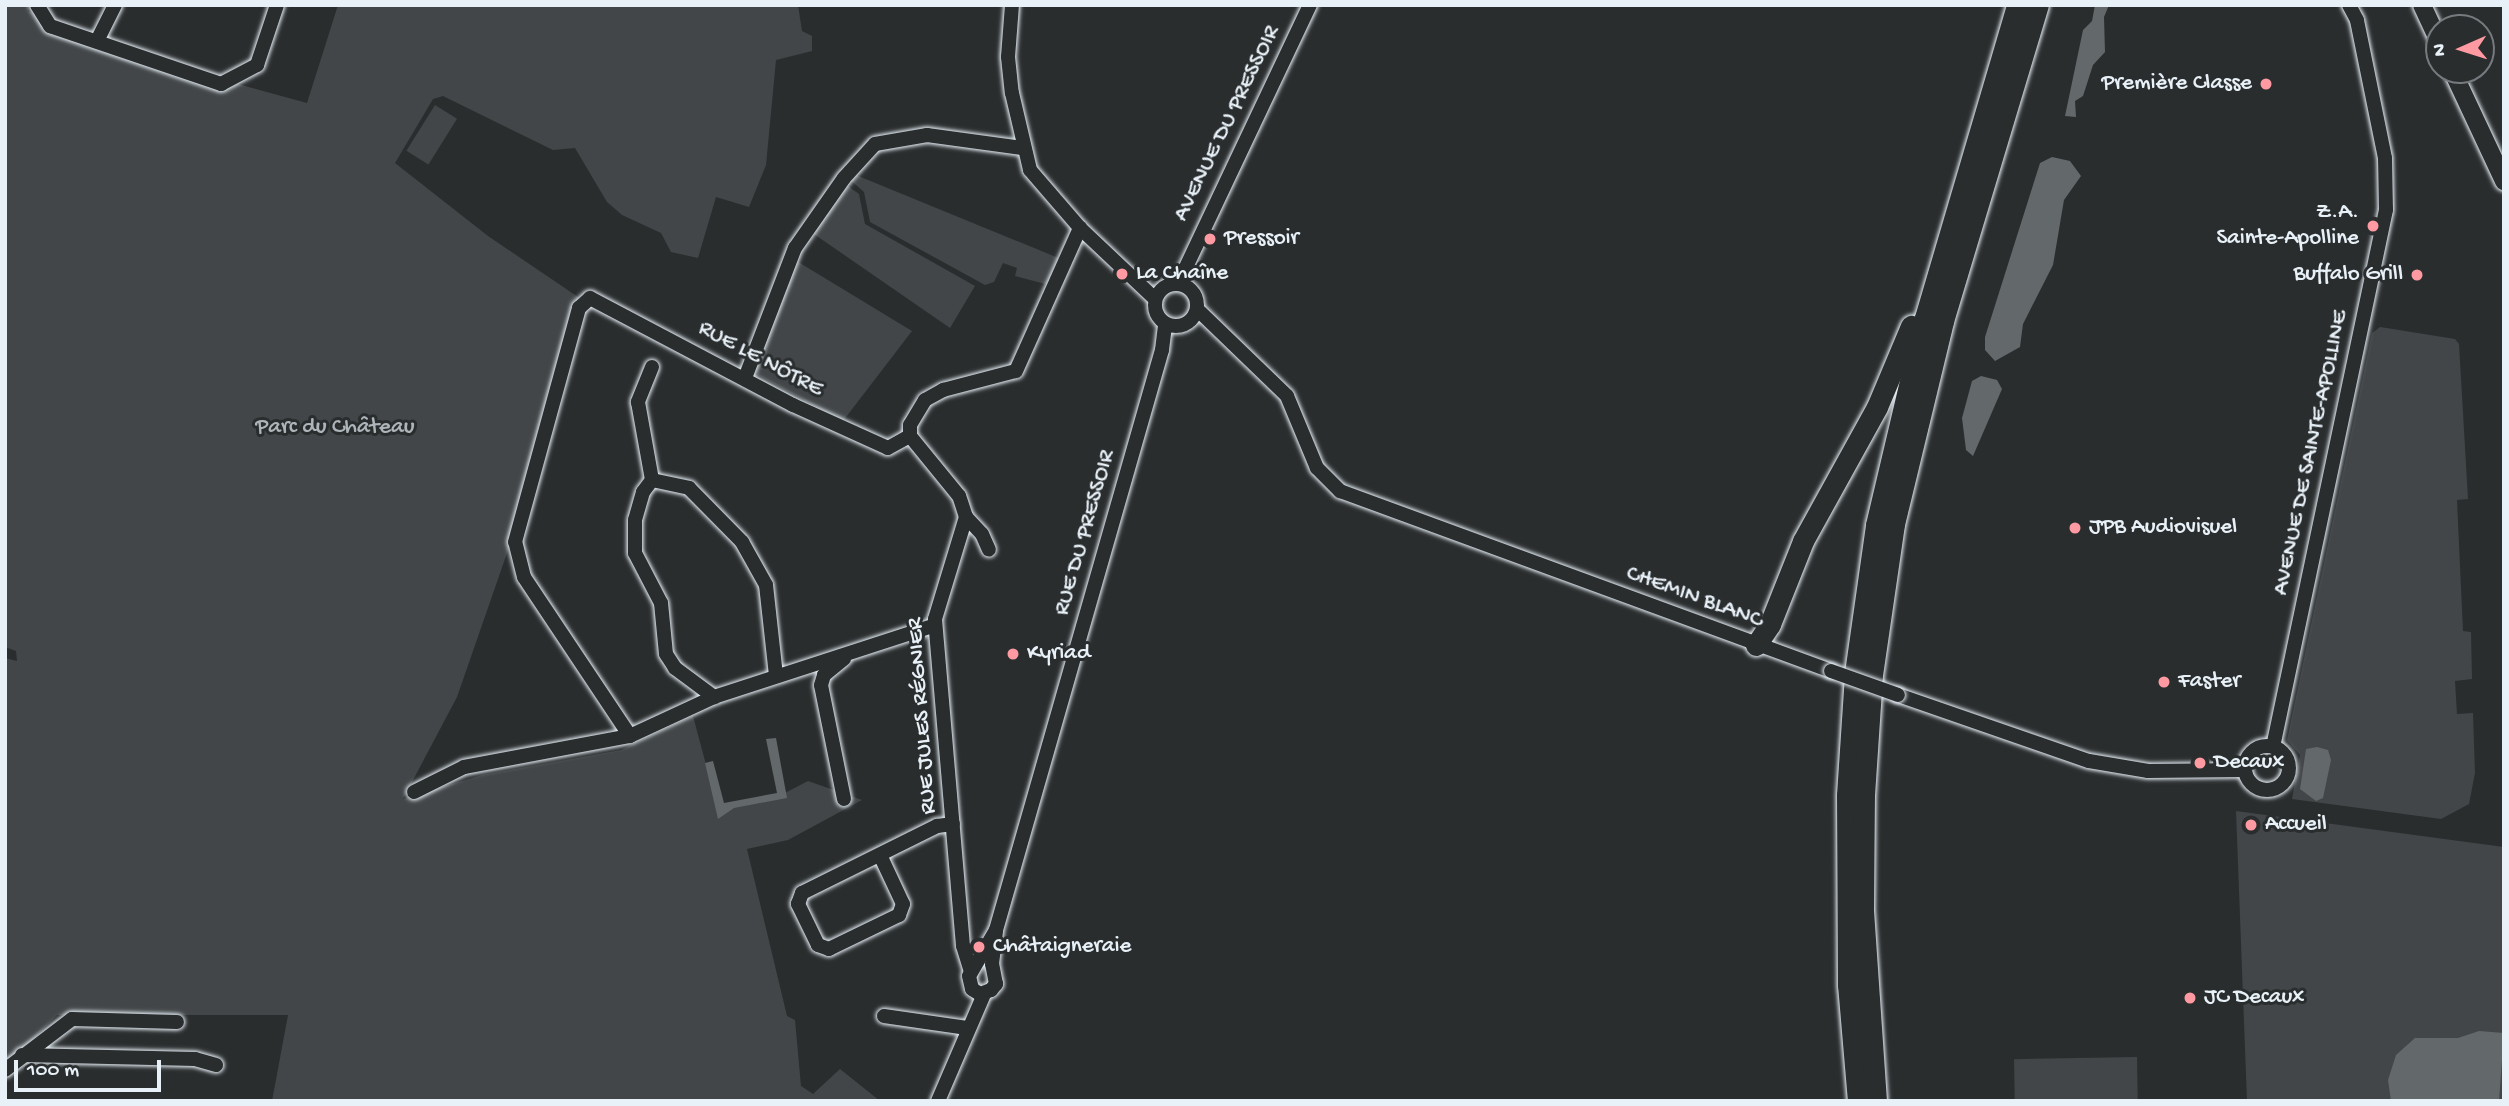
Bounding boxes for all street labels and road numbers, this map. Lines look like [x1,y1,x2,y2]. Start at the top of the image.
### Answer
street label: AVENUE DU PRESSOIR [1169,22,1287,226]
street label: AVENUE DE SAINTE-APOLLINE [2268,308,2356,598]
street label: RUE LE NÔTRE [693,316,827,404]
street label: RUE DU PRESSOIR [1049,447,1123,619]
street label: CHEMIN BLANC [1622,561,1766,635]
street label: RUE JULES RÉGNIER [902,617,944,815]

